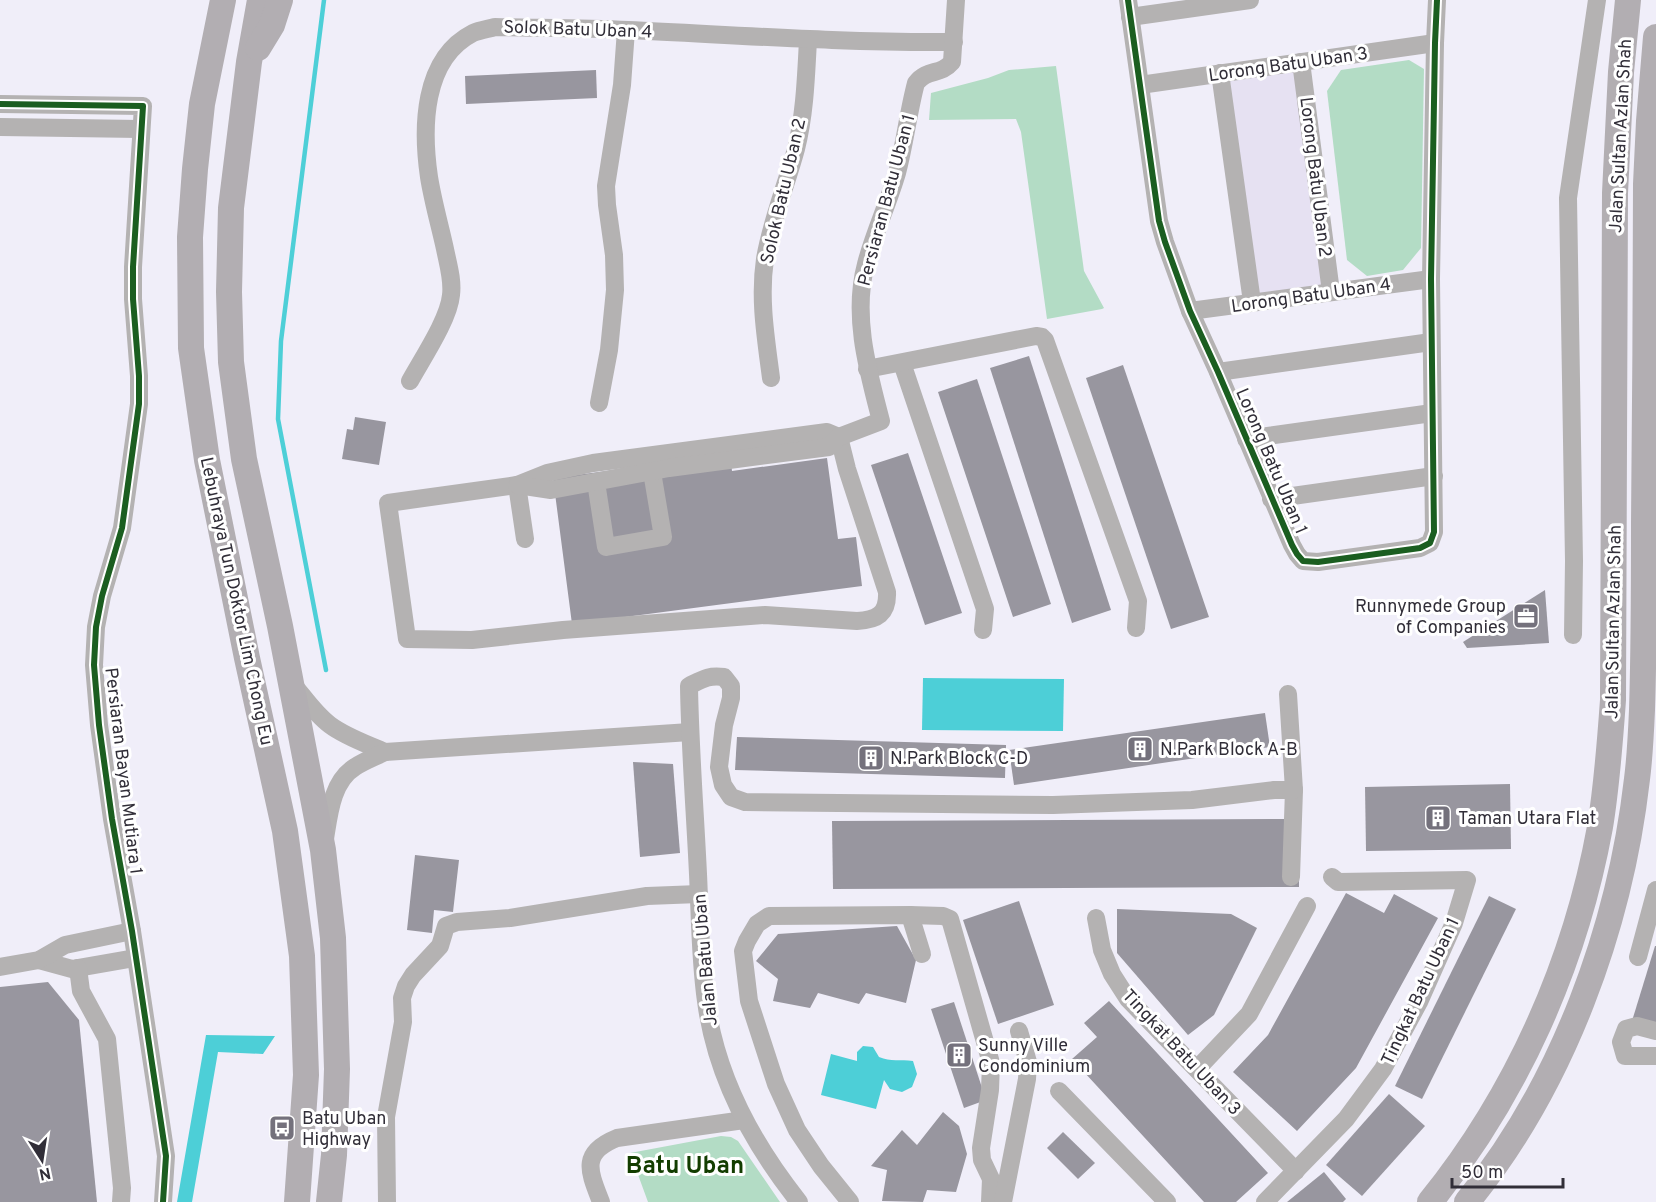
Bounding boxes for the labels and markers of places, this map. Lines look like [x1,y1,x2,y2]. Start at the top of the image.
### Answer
place label: Runnymede Group of Companies [1355,596,1506,640]
office icon: Runnymede Group of Companies [1511,601,1541,631]
building icon: N.Park Block A-B [1125,734,1155,764]
place label: N.Park Block A-B [1160,739,1298,762]
building icon: N.Park Block C-D [856,743,886,773]
place label: N.Park Block C-D [890,748,1028,771]
building icon: Taman Utara Flat [1423,803,1453,833]
place label: Taman Utara Flat [1458,808,1596,831]
place label: Sunny Ville Condominium [978,1035,1090,1079]
building icon: Sunny Ville Condominium [944,1040,974,1070]
place label: Batu Uban Highway [302,1108,387,1152]
bus stop icon: Batu Uban Highway [267,1113,297,1143]

